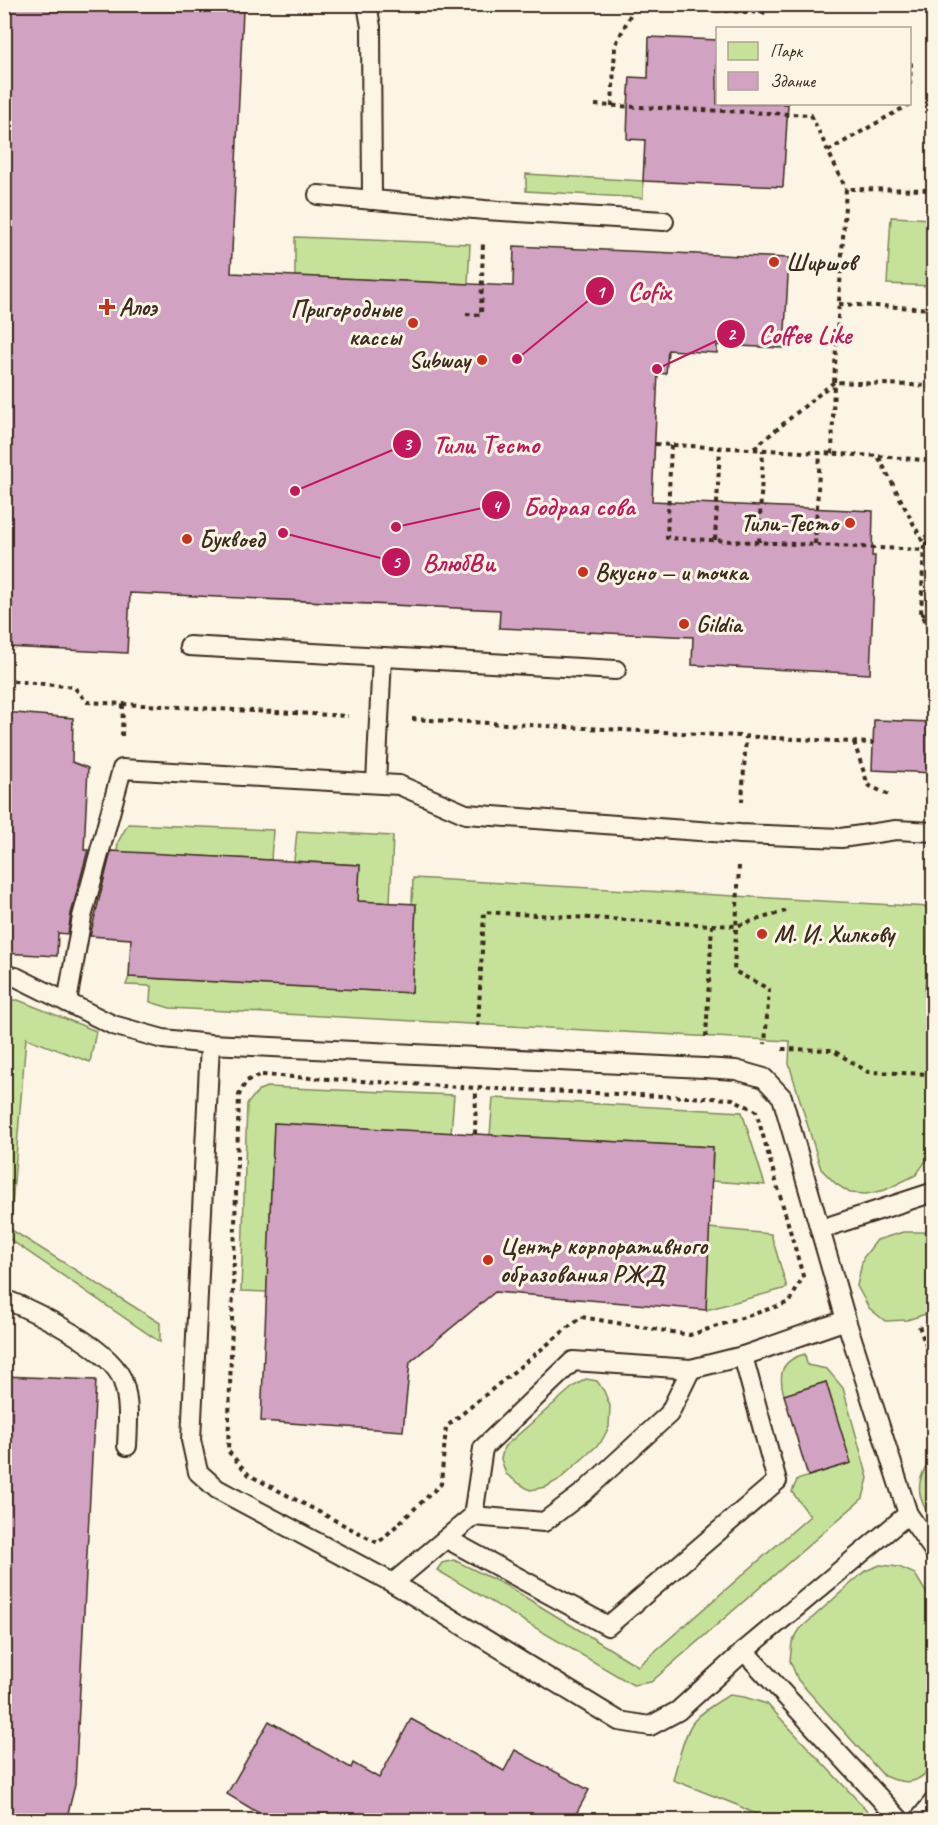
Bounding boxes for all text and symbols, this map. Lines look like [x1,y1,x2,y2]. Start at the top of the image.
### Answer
legend [716,27,911,105]
text: Парк [770,40,804,62]
text: Здание [770,70,816,92]
place label: Ширшов [786,247,861,277]
marker: Ширшов [767,255,781,269]
callout: Cofix [585,269,682,313]
text: Cofix [628,275,672,308]
text: 1 [596,281,606,303]
place label: Алоэ [119,292,158,322]
place label: Пригородные кассы [291,294,403,352]
marker: Алоэ [100,300,114,314]
callout: Coffee Like [716,312,863,356]
marker: Пригородные кассы [406,316,420,330]
text: Coffee Like [758,318,854,351]
text: 2 [727,323,737,345]
place label: Subway [409,345,473,375]
marker: Subway [475,353,489,367]
callout: Тили Тесто [392,422,550,466]
text: Тили Тесто [433,428,541,461]
text: 3 [403,433,413,455]
callout: Бодрая сова [481,483,646,527]
text: Бодрая сова [523,490,637,523]
text: 4 [492,495,502,517]
place label: Тили-Тесто [741,508,841,538]
marker: Тили-Тесто [843,516,857,530]
place label: Буквоед [199,524,267,554]
marker: Буквоед [180,532,194,546]
callout: ВлюбВи [381,540,508,584]
text: ВлюбВи [422,546,497,579]
text: 5 [392,551,402,573]
place label: Вкусно — и точка [595,557,750,587]
marker: Вкусно — и точка [576,565,590,579]
place label: Gildia [696,609,743,639]
marker: Gildia [677,617,691,631]
place label: М. И. Хилкову [774,919,897,949]
marker: М. И. Хилкову [755,927,769,941]
place label: Центр корпоративного образования РЖД [500,1231,709,1289]
marker: Центр корпоративного образования РЖД [481,1253,495,1267]

